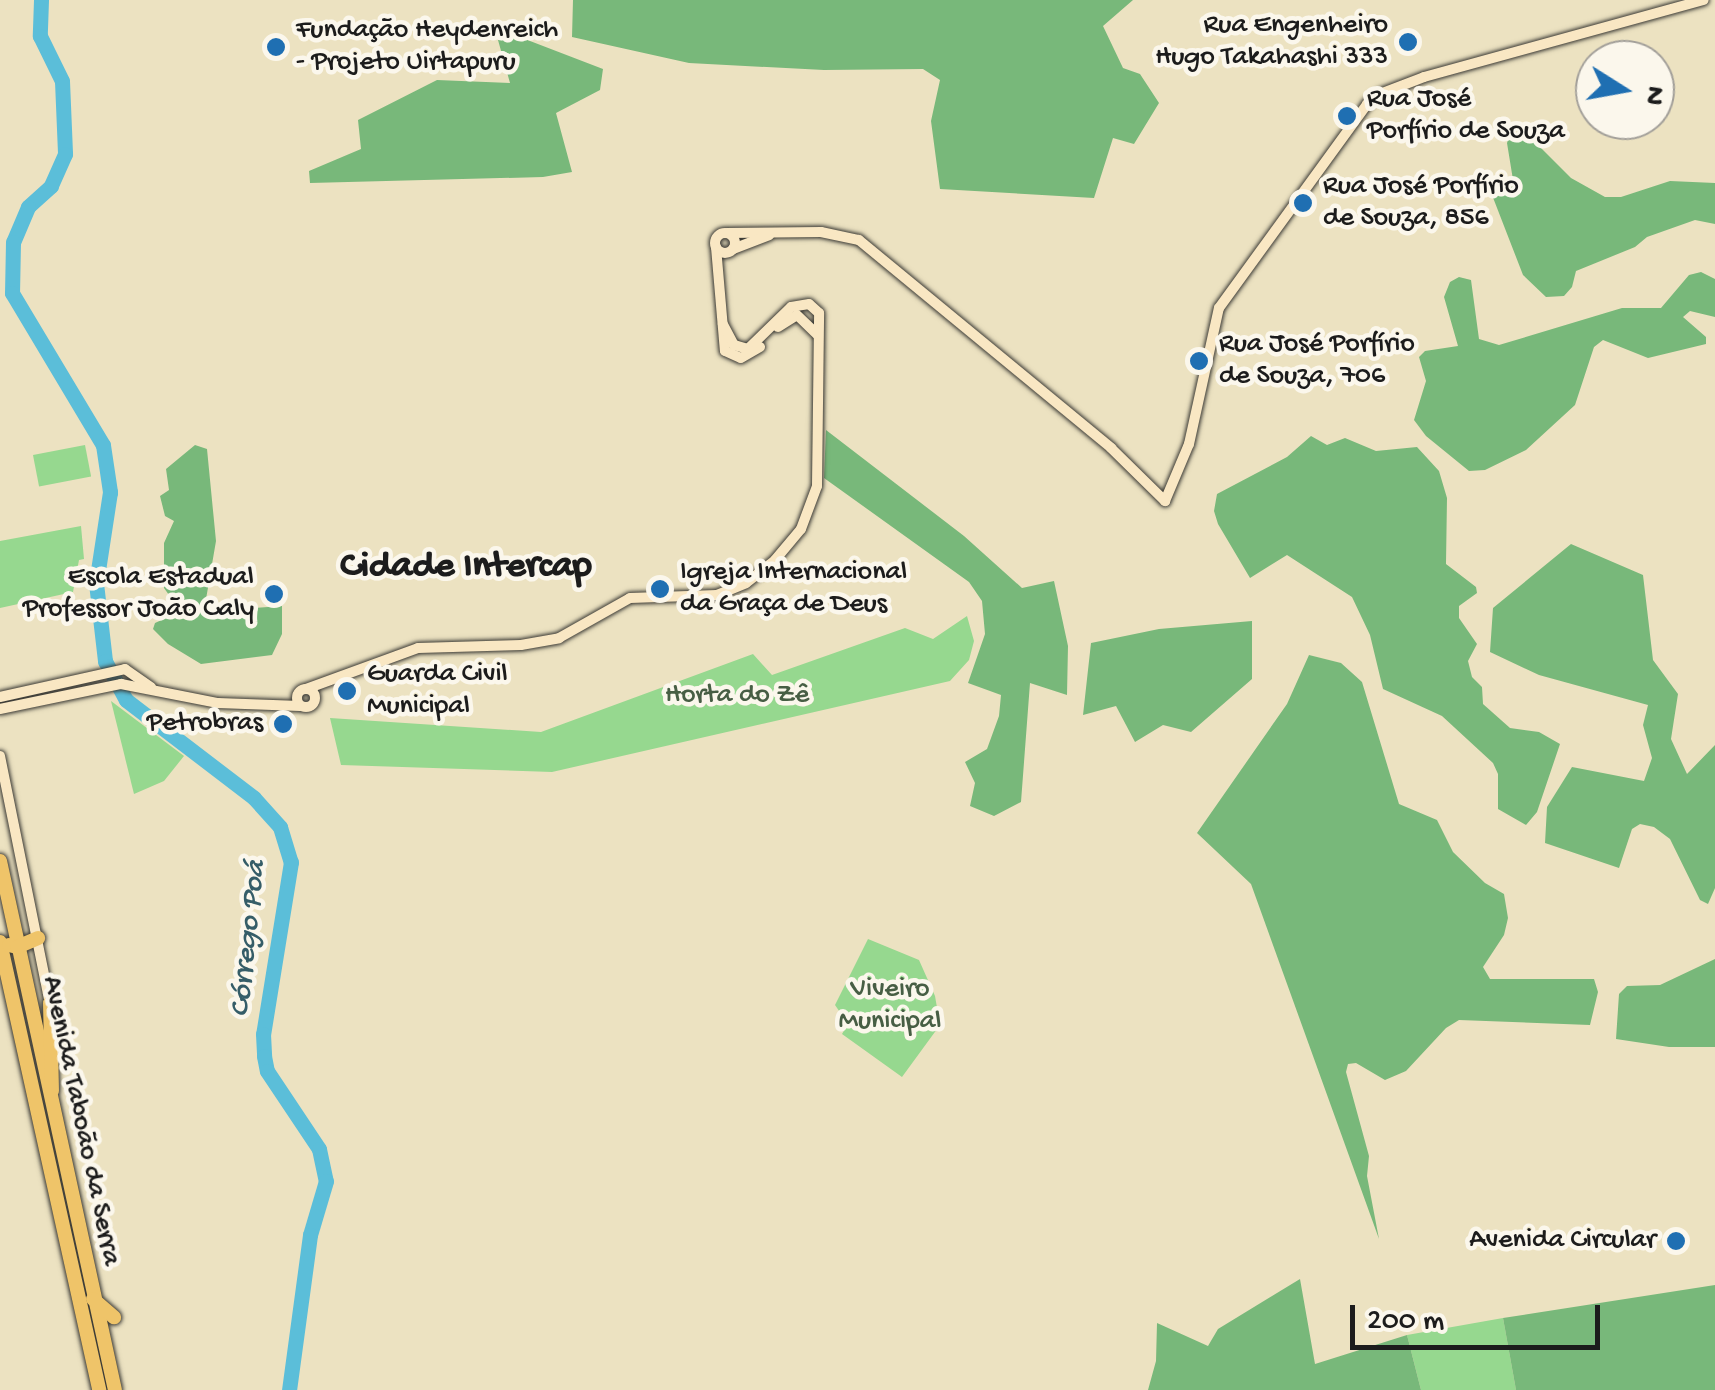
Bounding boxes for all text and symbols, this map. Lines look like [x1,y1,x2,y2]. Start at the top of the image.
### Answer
place label: Rua Engenheiro Hugo Takahashi 333 [1155,9,1388,75]
place label: Fundação Heydenreich - Projeto Uirtapuru [296,14,558,80]
marker: Rua Engenheiro Hugo Takahashi 333 [1397,31,1419,53]
marker: Fundação Heydenreich - Projeto Uirtapuru [265,36,287,58]
north arrow [1575,40,1675,140]
place label: Rua José Porfírio de Souza [1367,83,1565,149]
text: N [1635,83,1671,108]
marker: Rua José Porfírio de Souza [1336,105,1358,127]
place label: Rua José Porfírio de Souza, 856 [1323,170,1519,236]
marker: Rua José Porfírio de Souza, 856 [1292,192,1314,214]
place label: Rua José Porfírio de Souza, 706 [1219,328,1415,394]
marker: Rua José Porfírio de Souza, 706 [1188,350,1210,372]
district label: Cidade Intercap [340,545,592,591]
place label: Igreja Internacional da Graça de Deus [680,556,907,622]
place label: Escola Estadual Professor João Caly [23,561,254,627]
marker: Igreja Internacional da Graça de Deus [649,578,671,600]
marker: Escola Estadual Professor João Caly [263,583,285,605]
place label: Guarda Civil Municipal [367,658,508,724]
park label: Horta do Zê [665,679,809,713]
marker: Guarda Civil Municipal [336,680,358,702]
place label: Petrobras [147,707,263,741]
marker: Petrobras [272,713,294,735]
water label: Córrego Poá [224,859,276,1019]
street label: Avenida Taboão da Serra [33,973,127,1269]
park label: Viveiro Municipal [838,973,942,1039]
place label: Avenida Circular [1469,1224,1656,1258]
marker: Avenida Circular [1665,1230,1687,1252]
scale bar [1355,1285,1605,1347]
text: 200 m [1367,1305,1444,1340]

